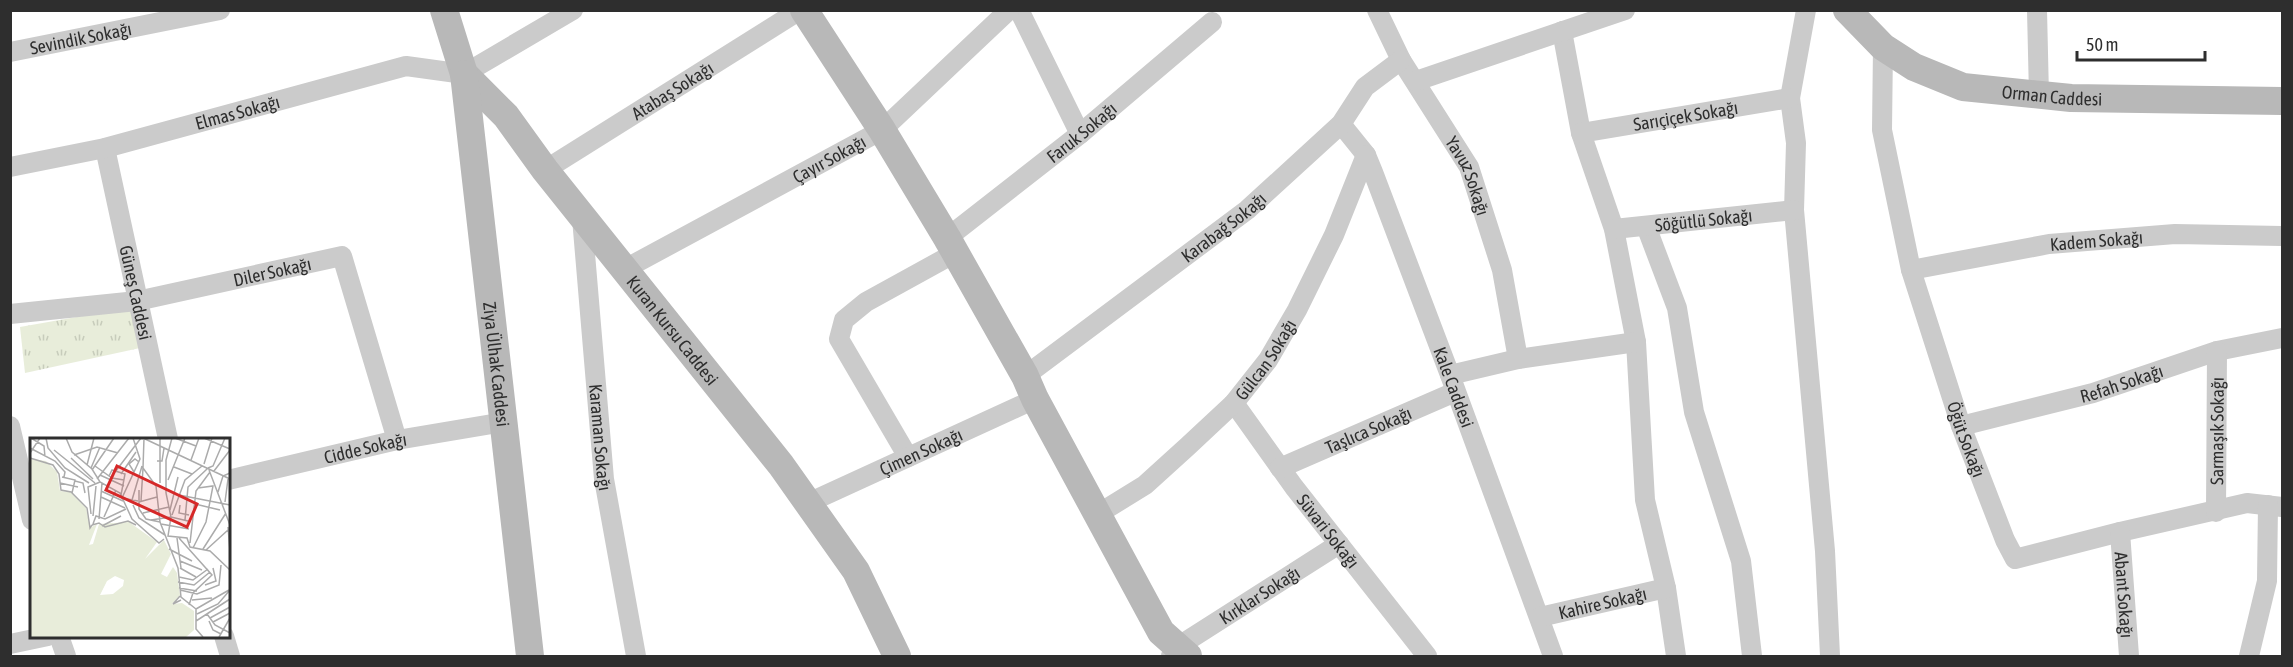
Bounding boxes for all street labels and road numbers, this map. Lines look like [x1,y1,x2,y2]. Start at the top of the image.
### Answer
street label: Sevindik Sokağı [28,17,133,58]
street label: Atabaş Sokağı [627,57,717,124]
street label: Orman Caddesi [2001,81,2102,109]
street label: Elmas Sokağı [193,90,282,134]
street label: Sarıçiçek Sokağı [1632,96,1739,135]
street label: Faruk Sokağı [1042,97,1120,167]
street label: Çayır Sokağı [789,130,869,187]
street label: Yavuz Sokağı [1442,132,1494,218]
street label: Karabağ Sokağı [1177,188,1270,266]
street label: Söğütlü Sokağı [1654,204,1753,235]
street label: Kadem Sokağı [2049,226,2144,254]
street label: Güneş Caddesi [116,243,157,342]
street label: Diler Sokağı [231,253,313,290]
street label: Kuran Kursu Caddesi [623,271,723,389]
street label: Ziya Ülhak Caddesi [479,301,514,428]
street label: Gülcan Sokağı [1230,315,1300,404]
street label: Kale Caddesi [1430,344,1479,430]
street label: Refah Sokağı [2078,360,2165,406]
street label: Sarmaşık Sokağı [2206,377,2227,485]
street label: Karaman Sokağı [586,383,616,492]
street label: Öğüt Sokağı [1943,399,1990,480]
street label: Taşlıca Sokağı [1322,402,1414,458]
street label: Çimen Sokağı [876,423,965,479]
street label: Cidde Sokağı [322,428,408,467]
street label: Süvari Sokağı [1293,490,1364,572]
street label: Abant Sokağı [2111,551,2138,639]
street label: Kırklar Sokağı [1215,561,1303,628]
street label: Kahire Sokağı [1556,582,1649,623]

